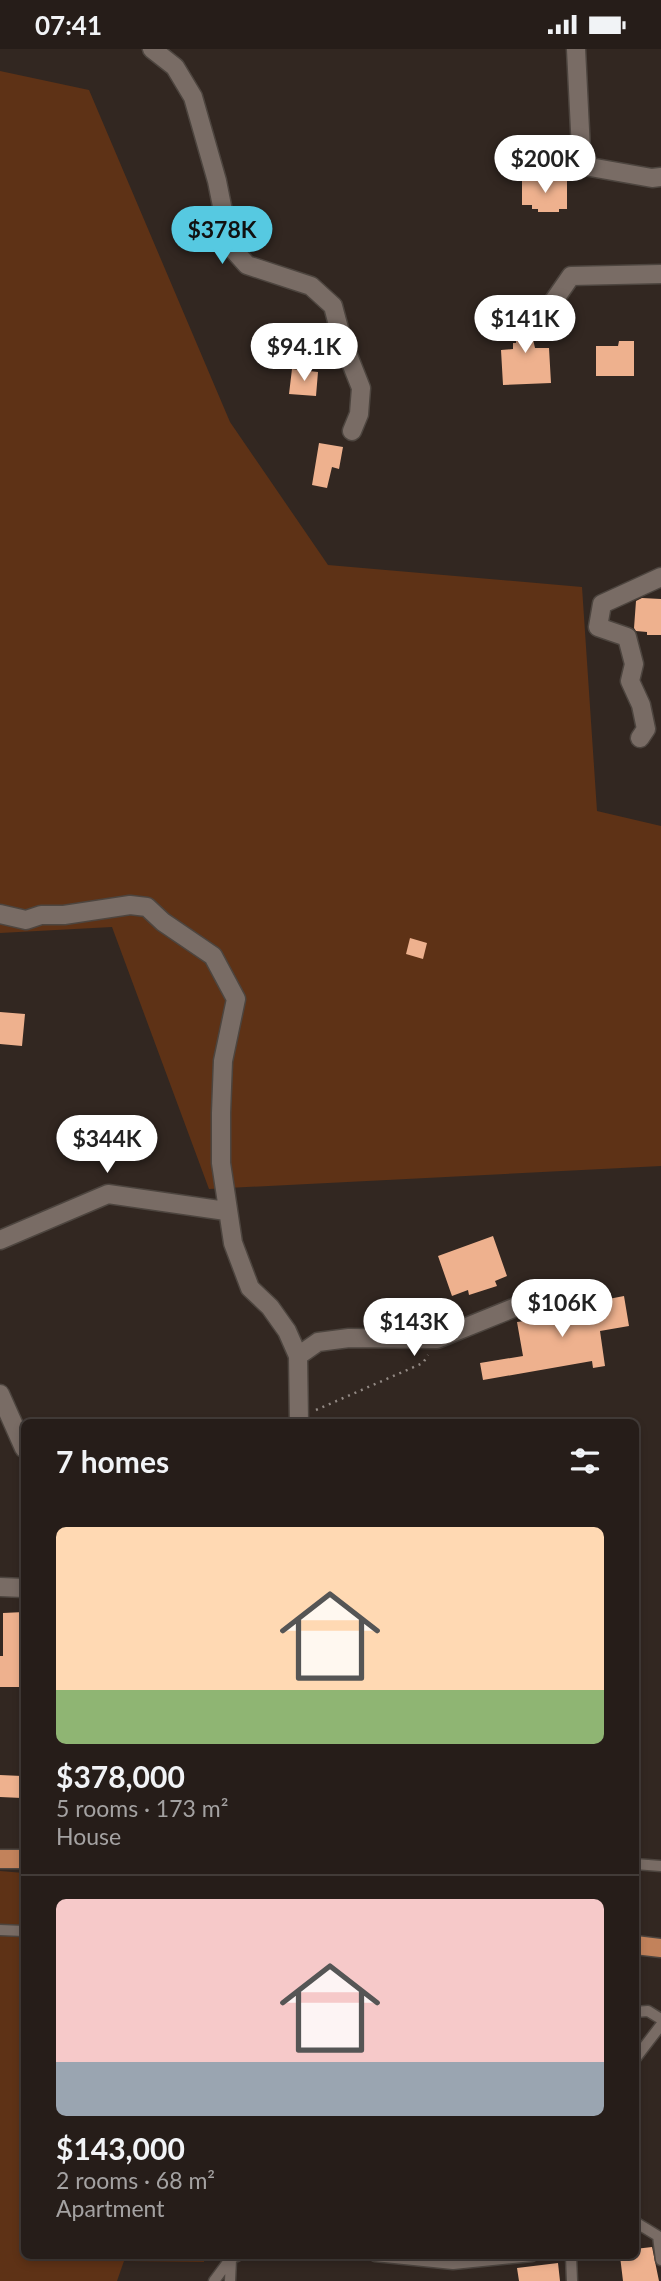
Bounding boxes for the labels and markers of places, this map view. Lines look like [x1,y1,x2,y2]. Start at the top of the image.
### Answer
pin: $200K [496,135,594,195]
pin: $378K [173,207,271,266]
pin: $141K [476,295,574,355]
pin: $94.1K [247,323,361,383]
pin: $344K [58,1115,156,1175]
pin: $106K [513,1279,611,1339]
pin: $143K [365,1299,463,1358]

